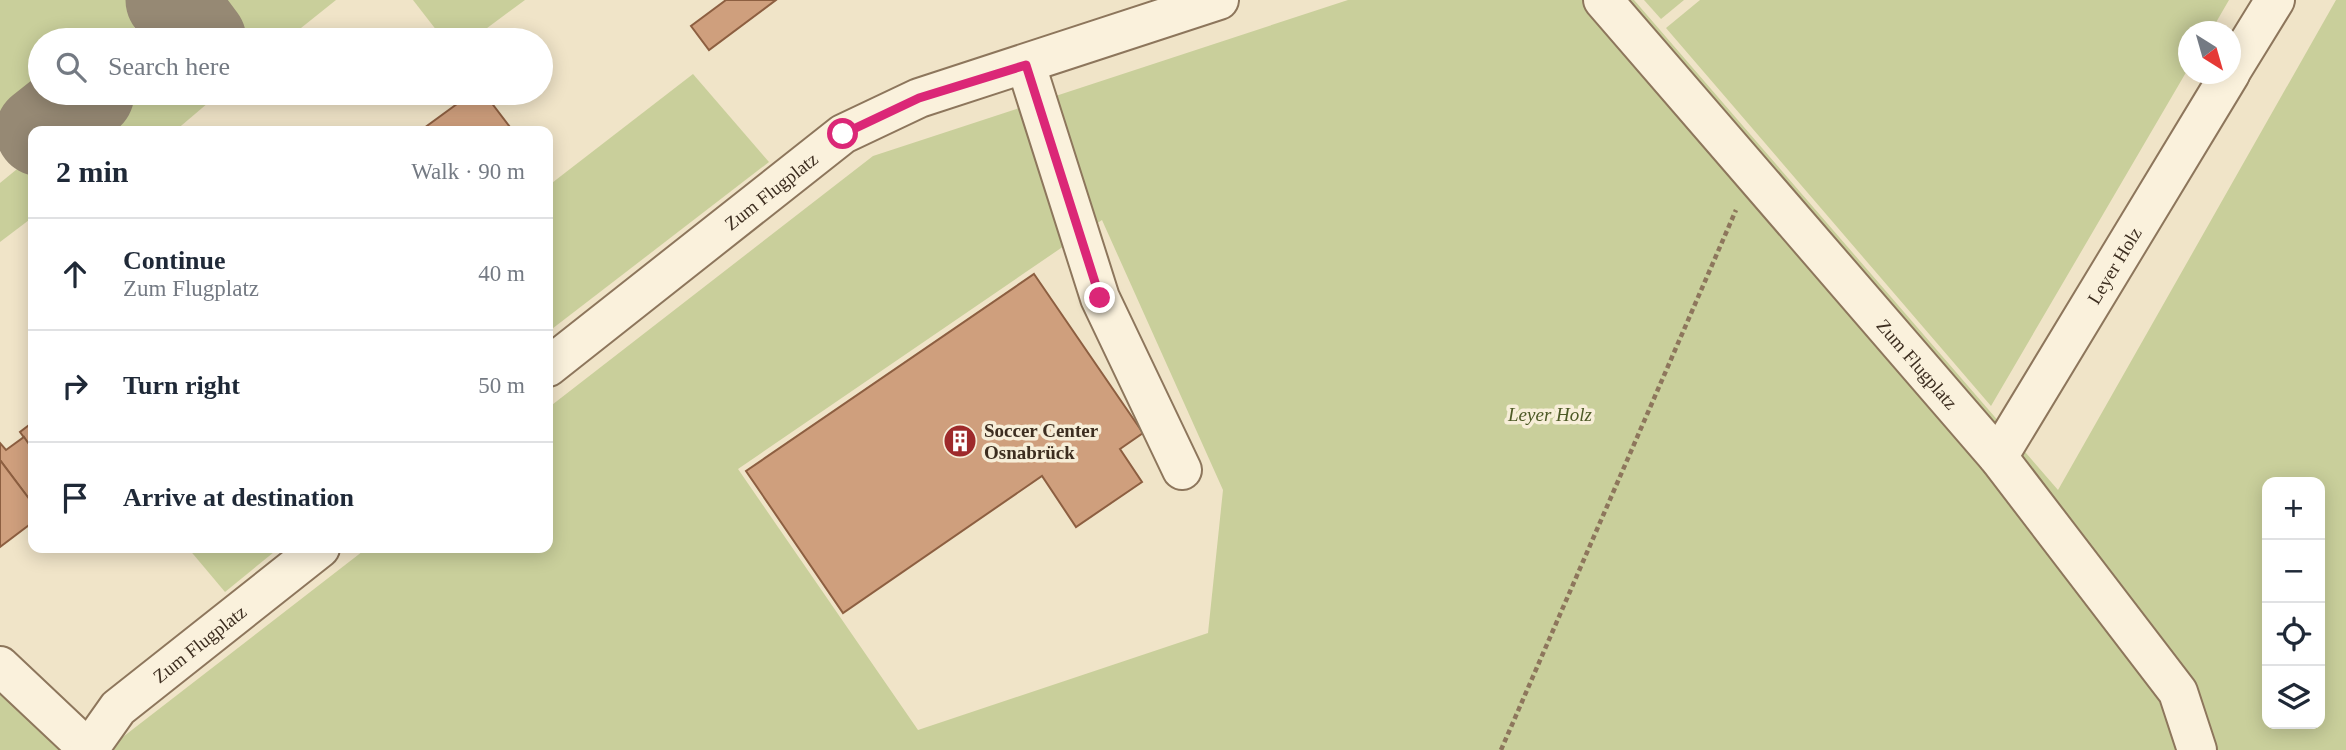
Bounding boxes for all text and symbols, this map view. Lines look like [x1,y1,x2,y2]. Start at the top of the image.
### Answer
north arrow [2178,21,2241,84]
search box [28,28,553,105]
icon: search [52,48,90,86]
text: Search here [108,52,230,81]
route start [827,118,858,149]
street label: Zum Flugplatz [720,148,821,234]
text: 2 min [56,155,129,188]
text: Walk · 90 m [411,159,525,184]
street label: Leyer Holz [2083,223,2145,308]
text: Continue [123,246,226,275]
icon: ahead [56,255,94,293]
text: 40 m [478,261,525,286]
text: Zum Flugplatz [123,276,259,301]
route end [1084,282,1115,313]
street label: Zum Flugplatz [1873,315,1962,413]
icon: right [56,367,94,405]
text: Turn right [123,371,240,400]
text: 50 m [478,373,525,398]
park label: Leyer Holz [1507,404,1593,425]
place label: Soccer Center Osnabrück [984,420,1099,463]
building icon: Soccer Center Osnabrück [941,422,979,460]
map controls [2262,477,2325,729]
button: + [2262,477,2325,540]
icon: arrive [56,479,94,517]
text: Arrive at destination [123,483,354,512]
button: − [2262,540,2325,603]
street label: Zum Flugplatz [149,600,250,687]
button: locate [2262,603,2325,666]
button: layers [2262,666,2325,729]

